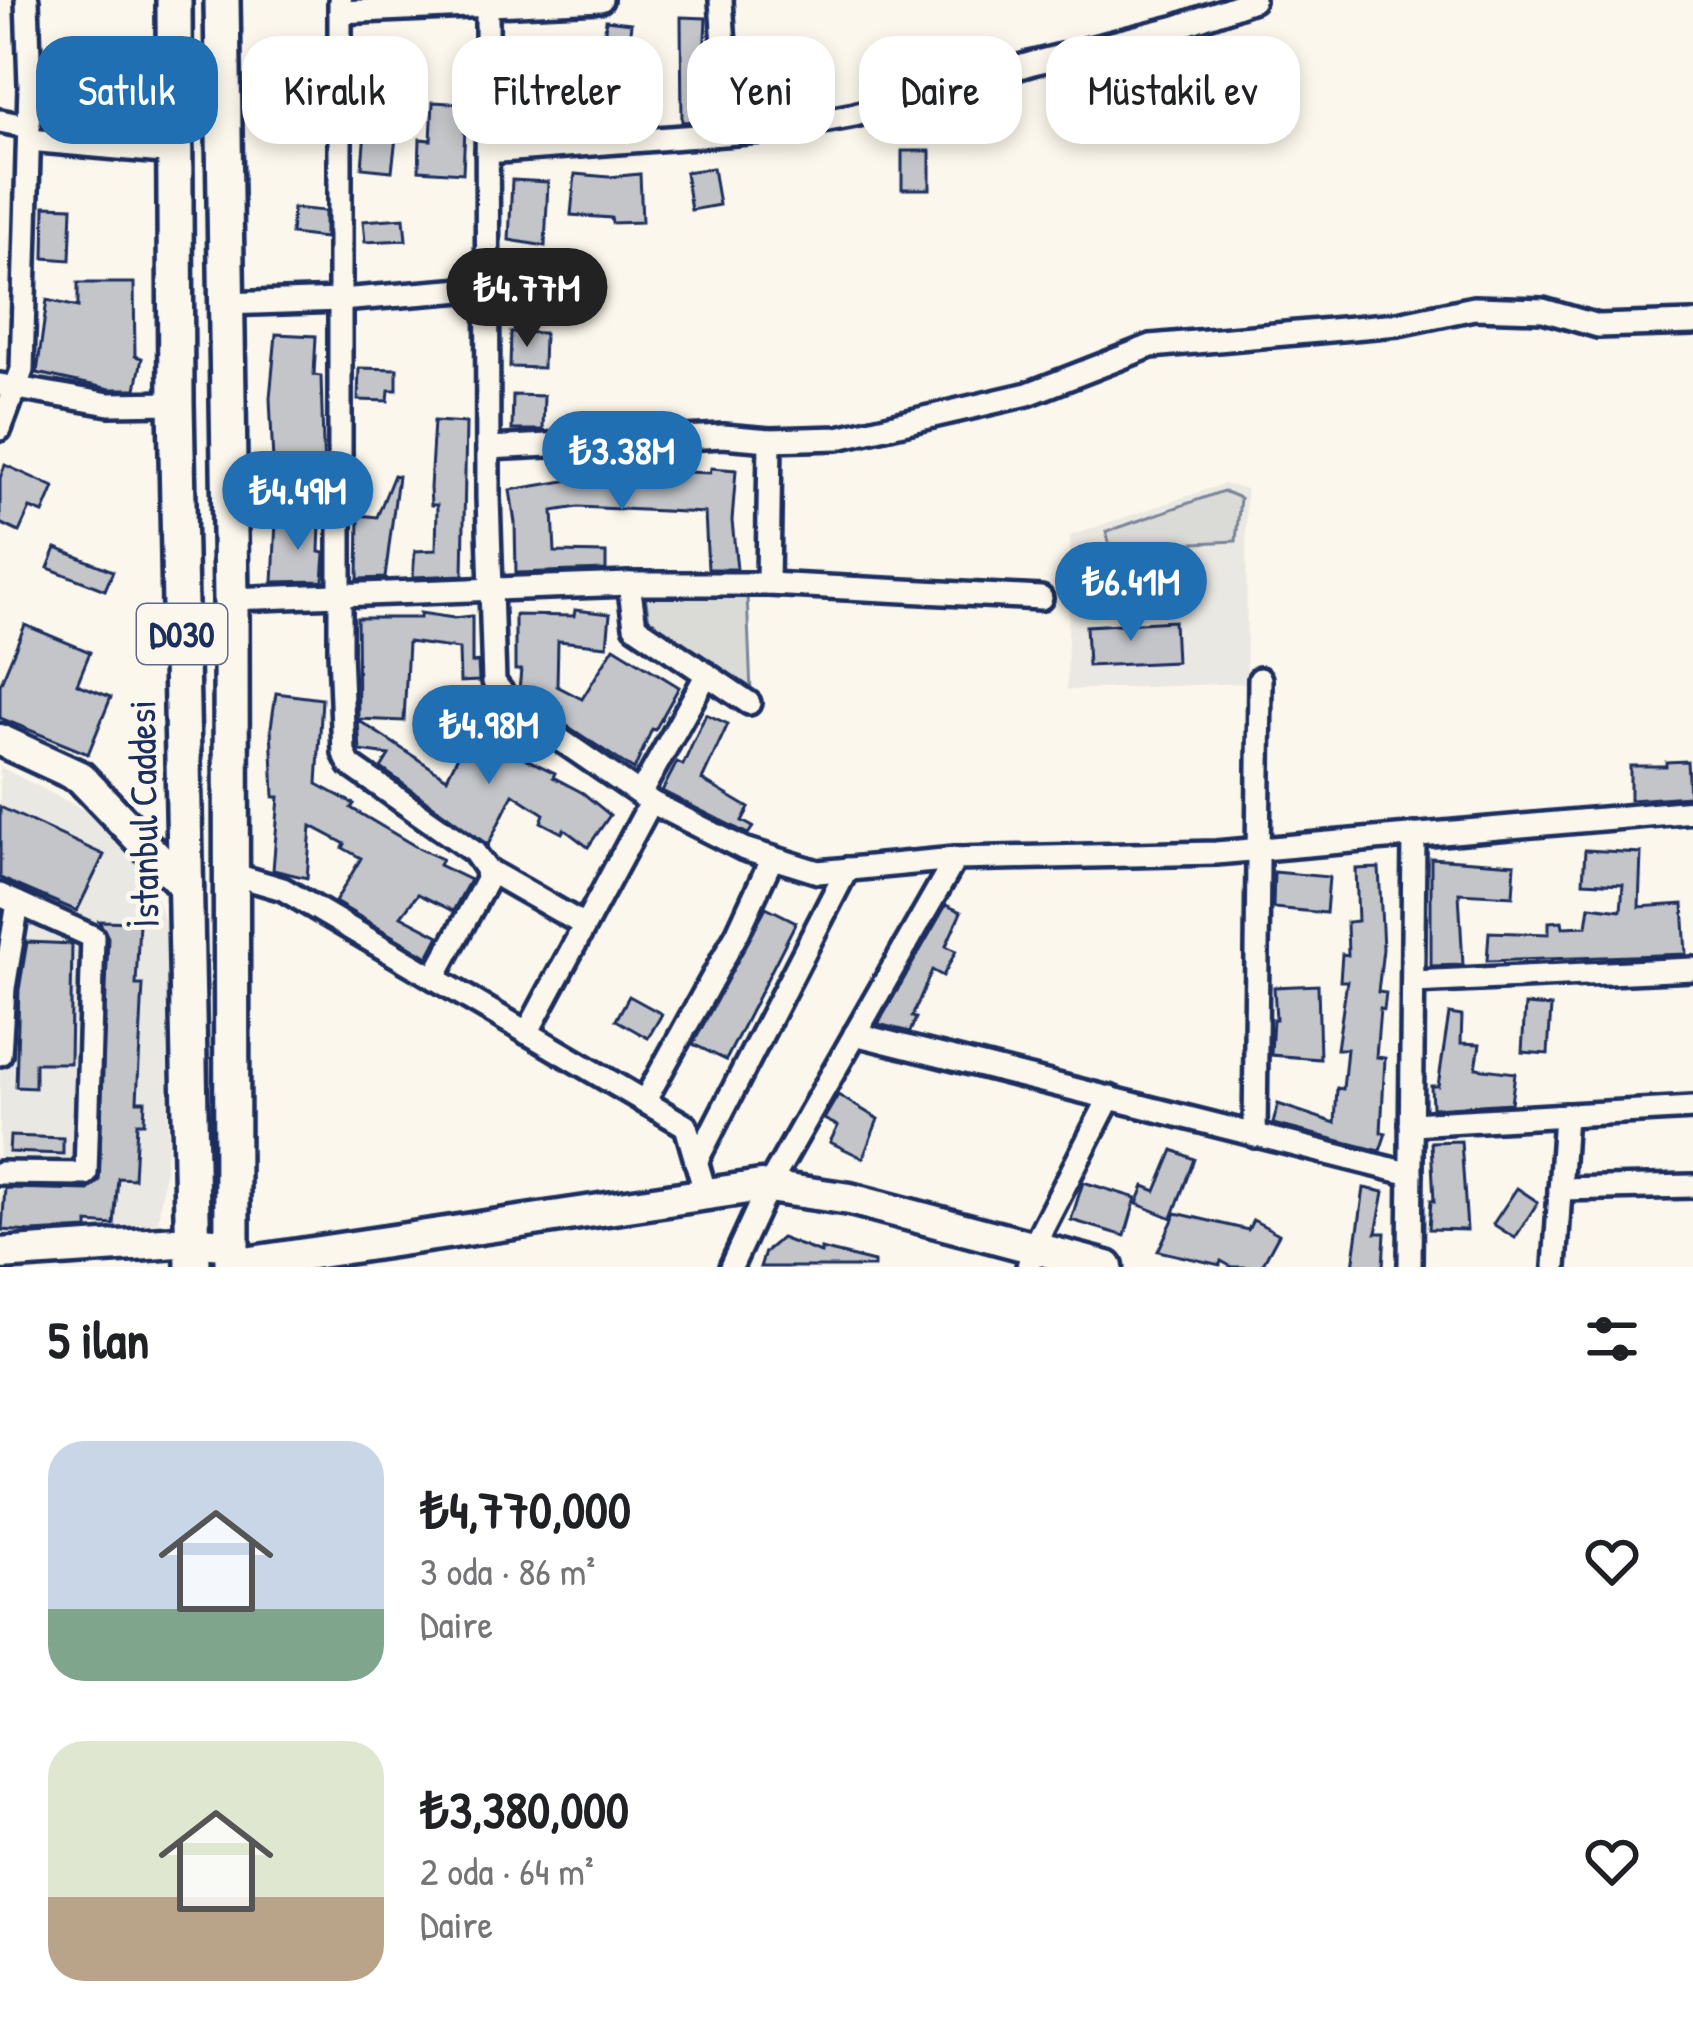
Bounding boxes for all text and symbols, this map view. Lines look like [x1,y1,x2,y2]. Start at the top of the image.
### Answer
chip: Satılık [36,36,218,144]
chip: Kiralık [242,36,428,144]
chip: Filtreler [452,36,663,144]
chip: Yeni [687,36,835,144]
chip: Daire [859,36,1022,144]
chip: Müstakil ev [1046,36,1300,144]
pin: ₺4.77M [429,248,625,350]
text: ₺4.77M [473,260,581,313]
pin: ₺3.38M [524,411,720,513]
text: ₺3.38M [569,423,675,476]
pin: ₺4.49M [200,451,396,553]
text: ₺4.49M [249,463,347,516]
pin: ₺6.41M [1033,542,1229,644]
text: ₺6.41M [1082,554,1180,607]
road number: D030 [137,604,227,664]
pin: ₺4.98M [391,685,587,787]
text: ₺4.98M [439,697,539,750]
street label: İstanbul Caddesi [114,700,171,928]
text: 5 ilan [48,1305,149,1374]
icon: filters [1579,1306,1645,1372]
text: ₺4,770,000 [420,1475,631,1544]
icon: home [144,1489,288,1633]
icon: heart [1579,1528,1645,1594]
text: 3 oda · 86 m² [420,1544,595,1597]
text: Daire [420,1597,493,1650]
text: ₺3,380,000 [420,1775,629,1844]
icon: home [144,1789,288,1933]
icon: heart [1579,1828,1645,1894]
text: 2 oda · 64 m² [420,1844,594,1897]
text: Daire [420,1897,493,1950]

